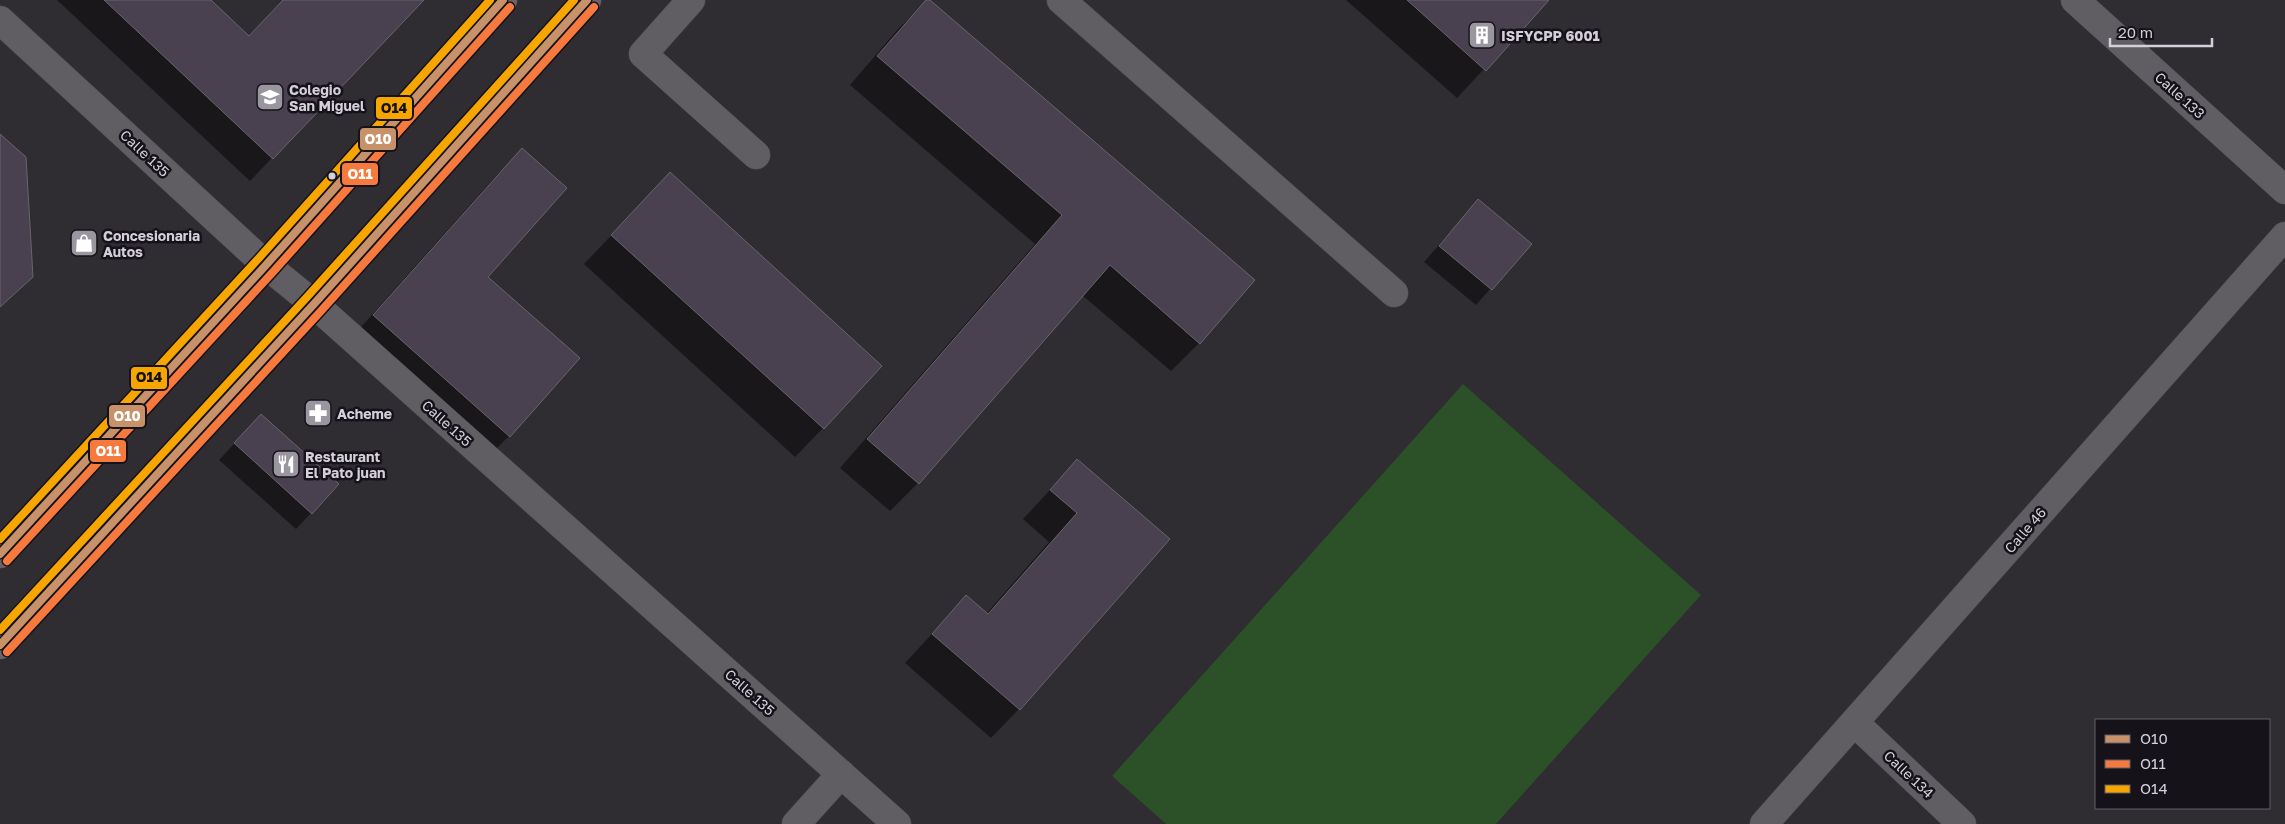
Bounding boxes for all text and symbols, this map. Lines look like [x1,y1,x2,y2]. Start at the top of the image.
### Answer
scale bar [2110,15,2212,47]
building icon: ISFYCPP 6001 [1467,20,1497,50]
text: 20 m [2118,23,2153,41]
place label: ISFYCPP 6001 [1501,27,1600,44]
street label: Calle 133 [2152,68,2208,122]
place label: Colegio San Miguel [289,81,365,114]
school or university icon: Colegio San Miguel [255,82,285,112]
line badge: O14 [375,96,413,120]
text: O14 [381,99,408,116]
street label: Calle 135 [117,126,173,180]
line badge: O10 [359,127,397,151]
text: O10 [364,130,392,147]
line badge: O11 [341,162,379,186]
text: O11 [347,165,373,182]
unlabelled marker [327,171,337,181]
place label: Concesionaria Autos [103,227,200,260]
shop icon: Concesionaria Autos [69,228,99,258]
line badge: O14 [130,366,168,390]
text: O14 [136,368,163,385]
street label: Calle 135 [419,396,475,450]
pharmacy icon: Acheme [303,398,333,428]
line badge: O10 [108,404,146,428]
place label: Acheme [337,405,392,422]
text: O10 [113,407,141,424]
line badge: O11 [89,439,127,463]
text: O11 [95,442,121,459]
place label: Restaurant El Pato juan [305,448,385,481]
restaurant icon: Restaurant El Pato juan [271,449,301,479]
street label: Calle 46 [2001,504,2049,556]
street label: Calle 135 [722,665,778,719]
legend [2095,719,2270,809]
text: O10 [2140,729,2168,747]
street label: Calle 134 [1881,747,1937,801]
text: O11 [2140,754,2166,772]
text: O14 [2140,779,2168,797]

